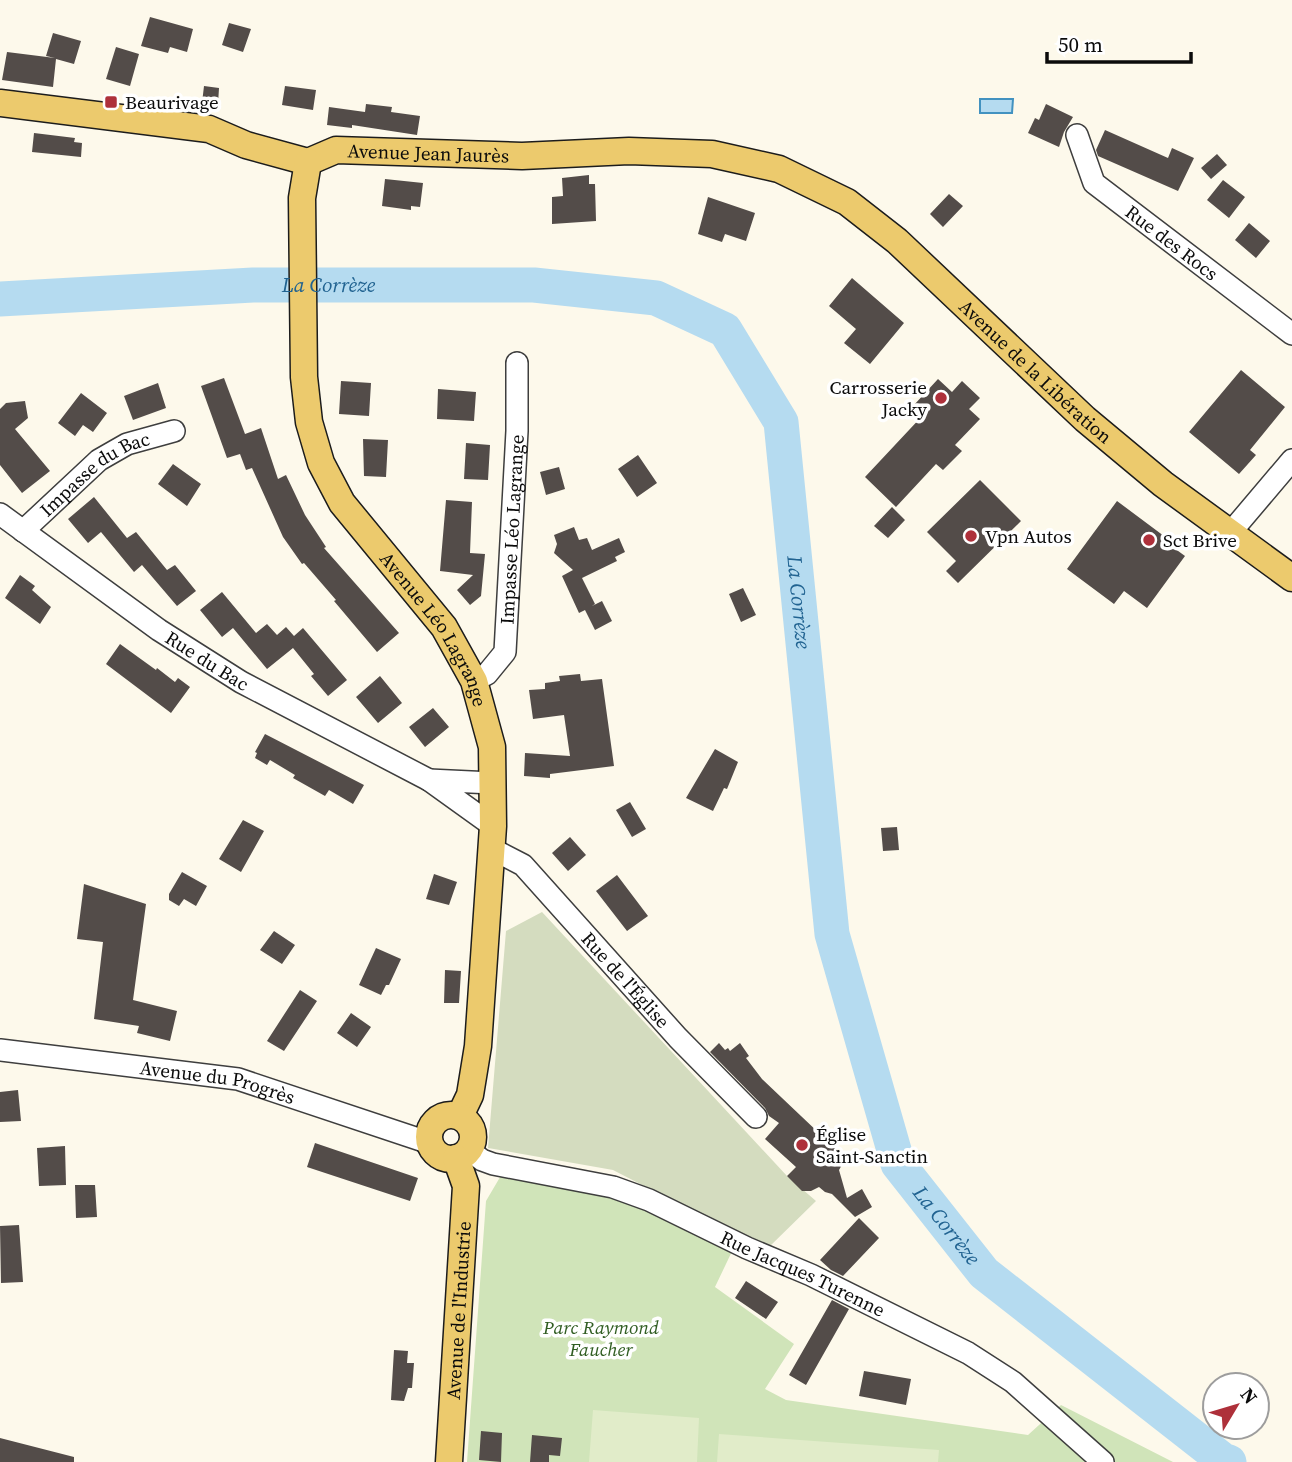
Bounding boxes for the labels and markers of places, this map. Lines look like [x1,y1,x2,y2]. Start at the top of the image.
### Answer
place label: Beaurivage [125,89,219,115]
marker: Beaurivage [103,94,119,110]
place label: Carrosserie Jacky [830,374,927,422]
marker: Carrosserie Jacky [933,390,949,406]
place label: Vpn Autos [985,523,1072,549]
place label: Sct Brive [1163,527,1237,553]
marker: Vpn Autos [963,528,979,544]
marker: Sct Brive [1141,532,1157,548]
place label: Église Saint-Sanctin [816,1121,928,1169]
marker: Église Saint-Sanctin [794,1137,810,1153]

